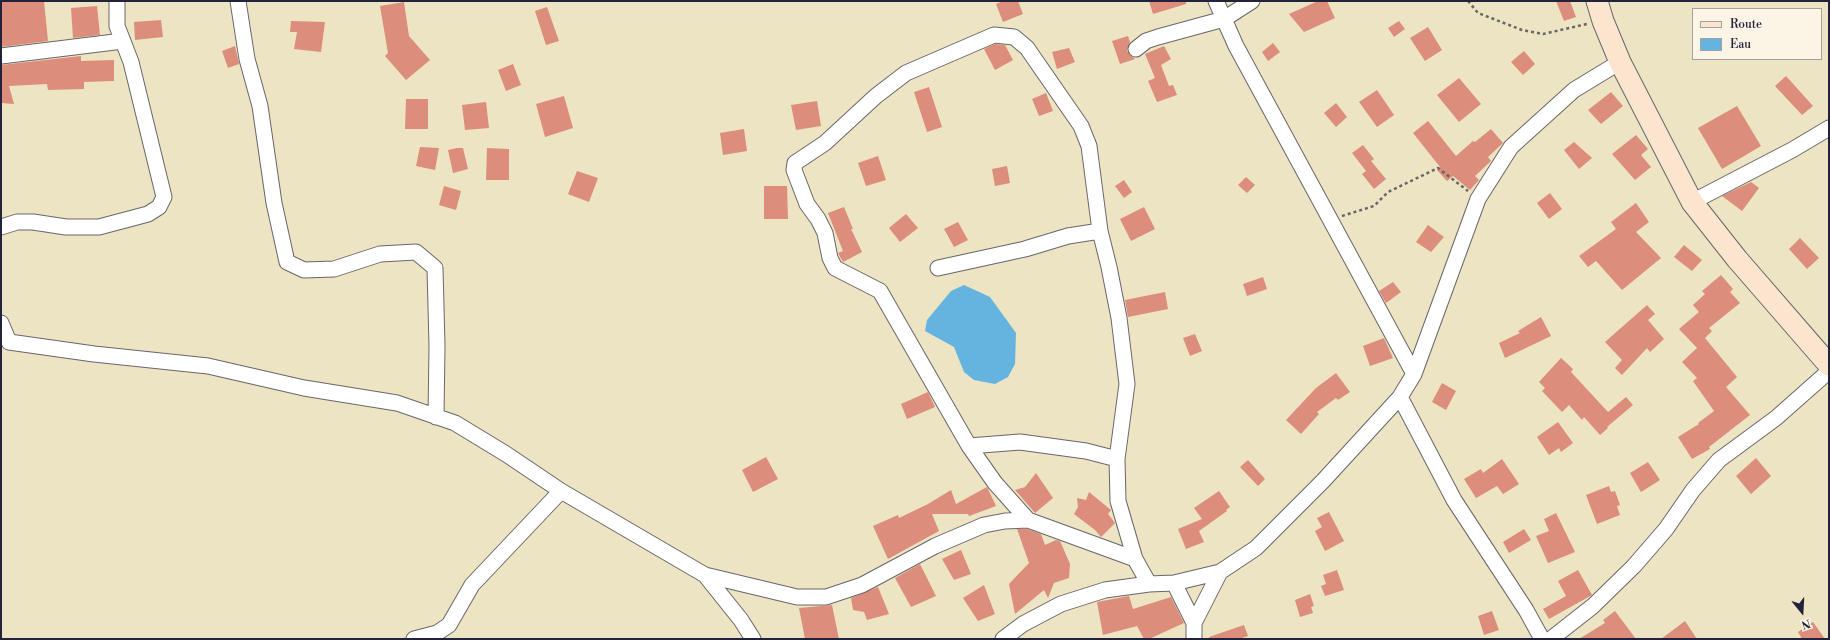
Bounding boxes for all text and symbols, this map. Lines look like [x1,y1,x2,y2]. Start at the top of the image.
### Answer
legend [1692,8,1822,60]
text: Route [1730,17,1762,32]
text: Eau [1730,37,1751,52]
north arrow [1782,592,1822,632]
text: N [1799,615,1812,631]

